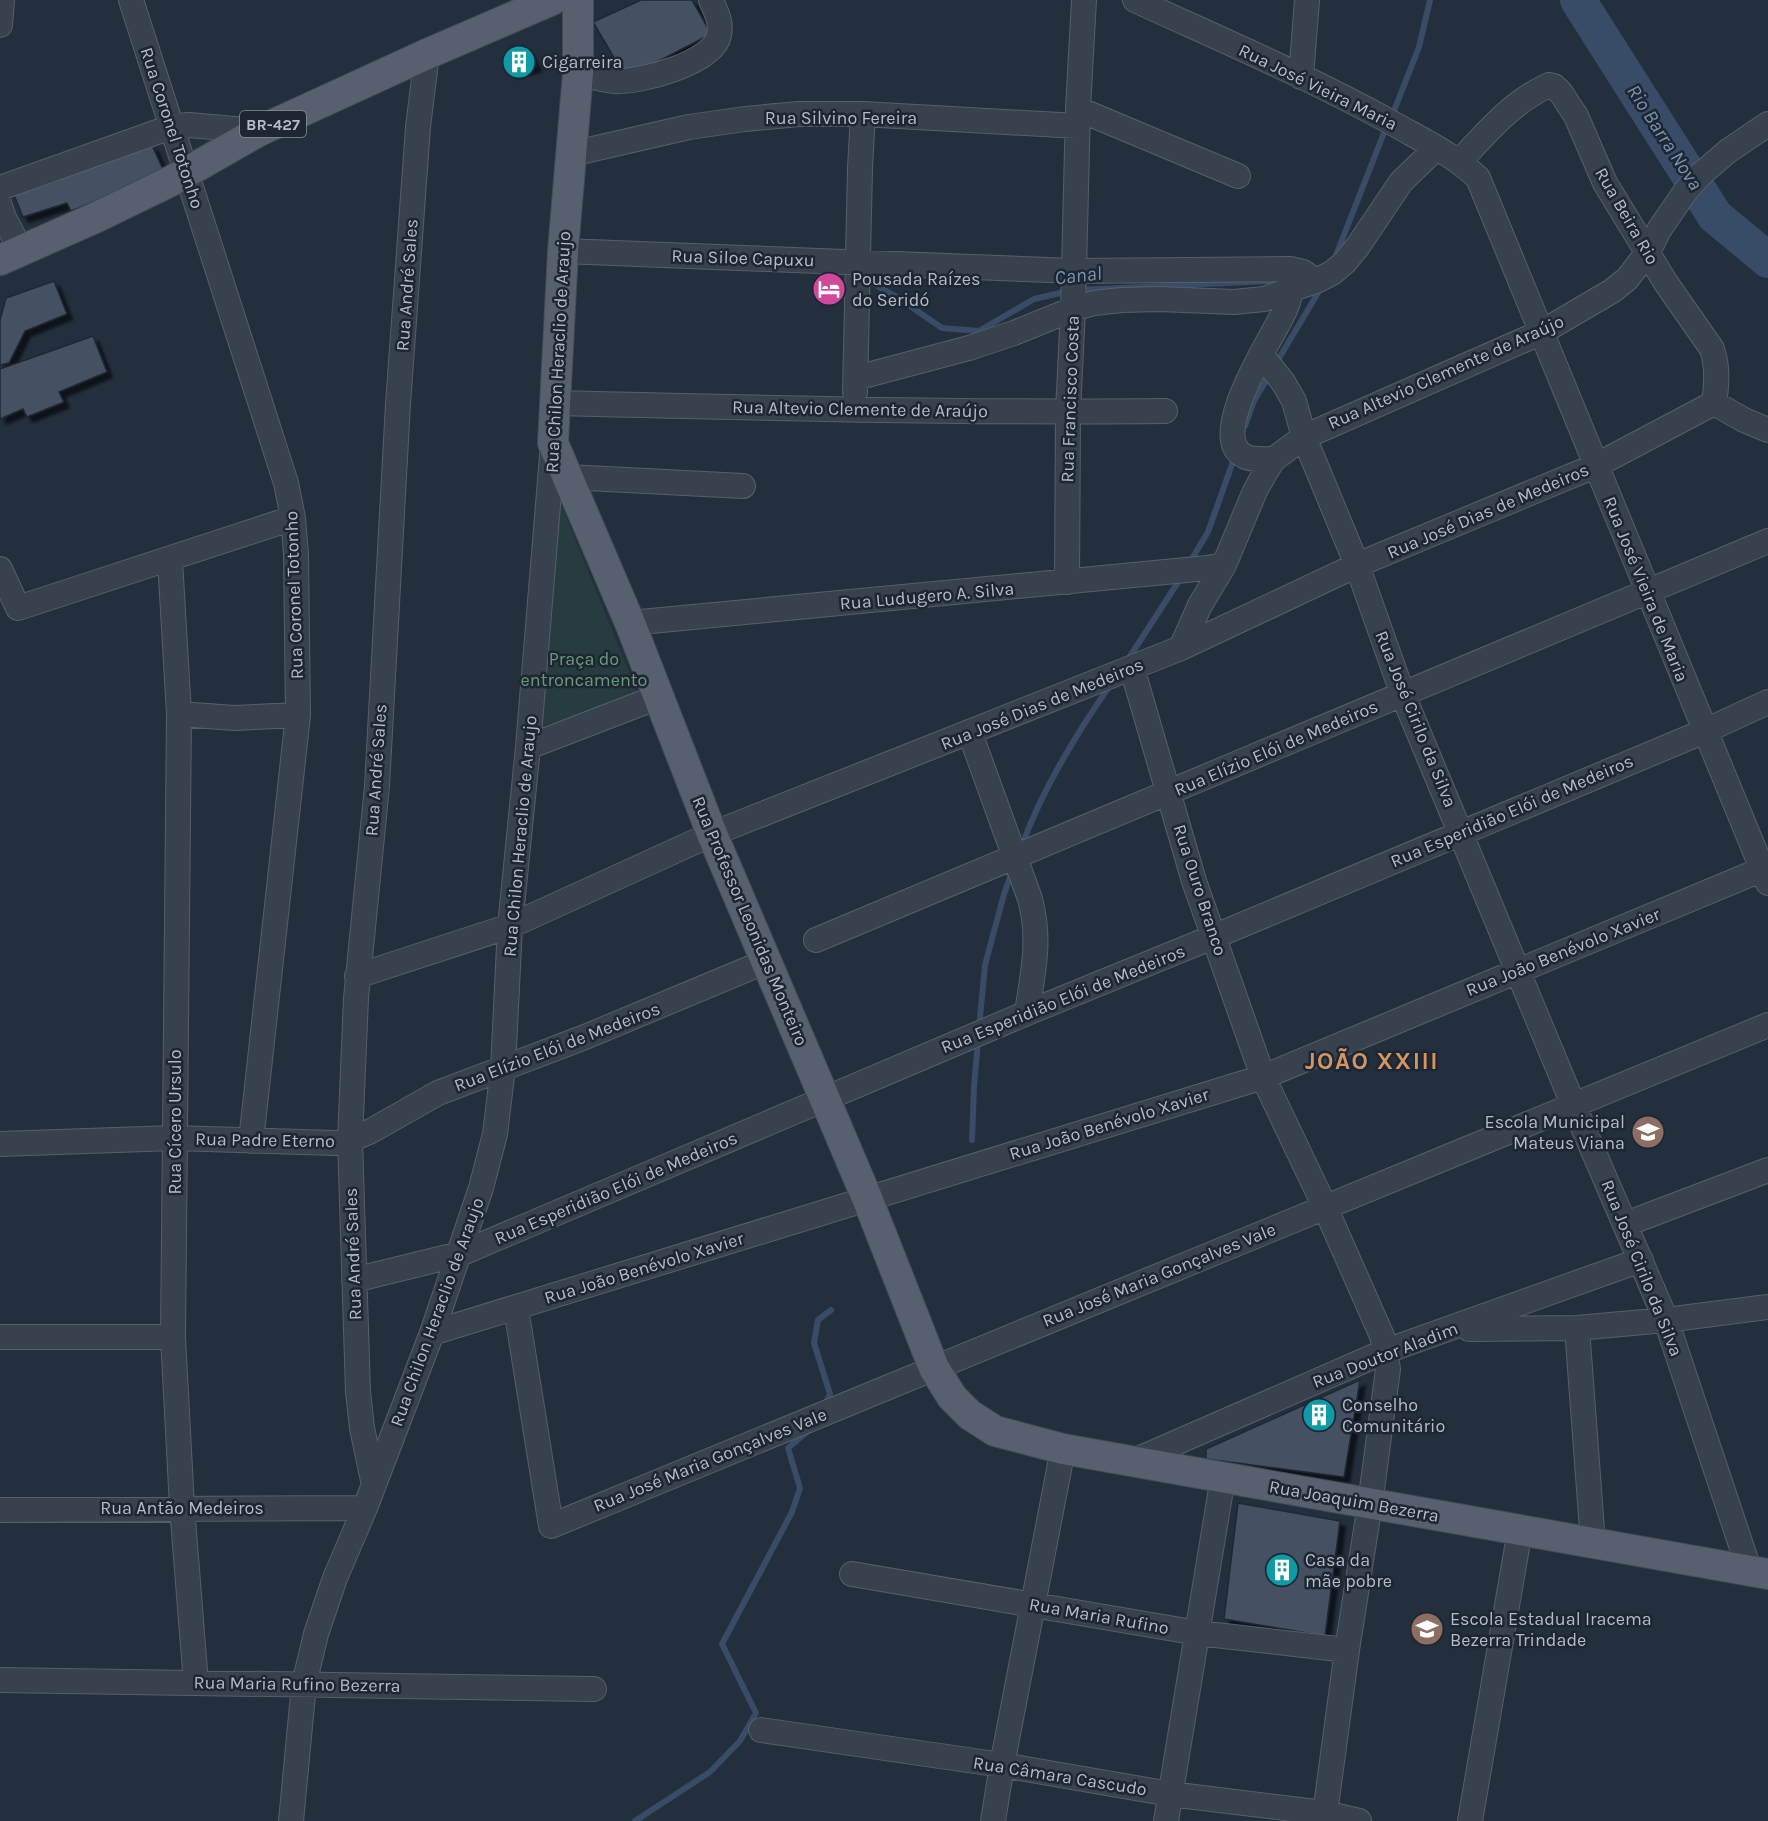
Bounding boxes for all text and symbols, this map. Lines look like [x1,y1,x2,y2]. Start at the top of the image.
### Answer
street label: Rua José Vieira Maria [1235,39,1401,135]
building icon: Cigarreira [501,44,537,80]
street label: Rua Coronel Totonho [136,45,208,211]
place label: Cigarreira [542,51,623,73]
water label: Rio Barra Nova [1622,80,1707,194]
street label: Rua Silvino Fereira [765,107,917,129]
road number: BR-427 [240,111,306,137]
street label: Rua Beira Rio [1590,163,1664,269]
street label: Rua André Sales [391,218,423,352]
street label: Rua Chilon Heraclio de Araujo [541,230,575,474]
street label: Rua Siloe Capuxu [671,245,815,271]
water label: Canal [1053,262,1103,289]
place label: Pousada Raízes do Seridó [852,268,980,311]
hotel icon: Pousada Raízes do Seridó [811,271,847,307]
street label: Rua Altevio Clemente de Araújo [1325,310,1567,434]
street label: Rua Francisco Costa [1056,315,1084,483]
street label: Rua Altevio Clemente de Araújo [732,396,988,422]
street label: Rua José Dias de Medeiros [1384,459,1592,563]
street label: Rua José Vieira de Maria [1599,493,1693,685]
street label: Rua Coronel Totonho [280,510,308,680]
street label: Rua Ludugero A. Silva [839,577,1015,615]
street label: Rua José Cirilo da Silva [1370,627,1462,811]
park label: Praça do entroncamento [521,648,647,691]
street label: Rua José Dias de Medeiros [937,653,1147,755]
street label: Rua Elízio Elói de Medeiros [1171,695,1381,801]
street label: Rua André Sales [360,703,392,837]
street label: Rua Chilon Heraclio de Araujo [498,714,542,958]
street label: Rua Esperidião Elói de Medeiros [1387,750,1637,872]
street label: Rua Professor Leonidas Monteiro [687,793,813,1049]
street label: Rua Ouro Branco [1168,822,1232,958]
street label: Rua João Benévolo Xavier [1463,903,1664,1001]
street label: Rua Esperidião Elói de Medeiros [938,940,1188,1058]
street label: Rua Elízio Elói de Medeiros [451,997,663,1097]
district label: JOÃO XXIII [1305,1047,1439,1075]
street label: Rua Cícero Ursulo [164,1049,186,1195]
street label: Rua João Benévolo Xavier [1007,1083,1212,1165]
place label: Escola Municipal Mateus Viana [1485,1111,1625,1154]
school or university icon: Escola Municipal Mateus Viana [1630,1114,1666,1150]
street label: Rua Esperidião Elói de Medeiros [491,1127,741,1249]
street label: Rua Padre Eterno [195,1128,335,1152]
street label: Rua José Cirilo da Silva [1596,1176,1688,1360]
street label: Rua André Sales [340,1187,366,1321]
street label: Rua Chilon Heraclio de Araujo [385,1194,489,1430]
street label: Rua José Maria Gonçalves Vale [1039,1218,1279,1332]
street label: Rua João Benévolo Xavier [542,1227,747,1309]
street label: Rua Doutor Aladim [1309,1317,1461,1393]
place label: Conselho Comunitário [1342,1394,1445,1437]
building icon: Conselho Comunitário [1301,1397,1337,1433]
street label: Rua José Maria Gonçalves Vale [590,1403,830,1517]
street label: Rua Joaquim Bezerra [1267,1475,1441,1527]
street label: Rua Antão Medeiros [100,1497,264,1519]
place label: Casa da mãe pobre [1305,1549,1392,1592]
building icon: Casa da mãe pobre [1264,1552,1300,1588]
street label: Rua Maria Rufino [1027,1593,1171,1639]
place label: Escola Estadual Iracema Bezerra Trindade [1450,1608,1652,1651]
school or university icon: Escola Estadual Iracema Bezerra Trindade [1409,1611,1445,1647]
street label: Rua Maria Rufino Bezerra [193,1671,401,1697]
street label: Rua Câmara Cascudo [972,1751,1148,1801]

